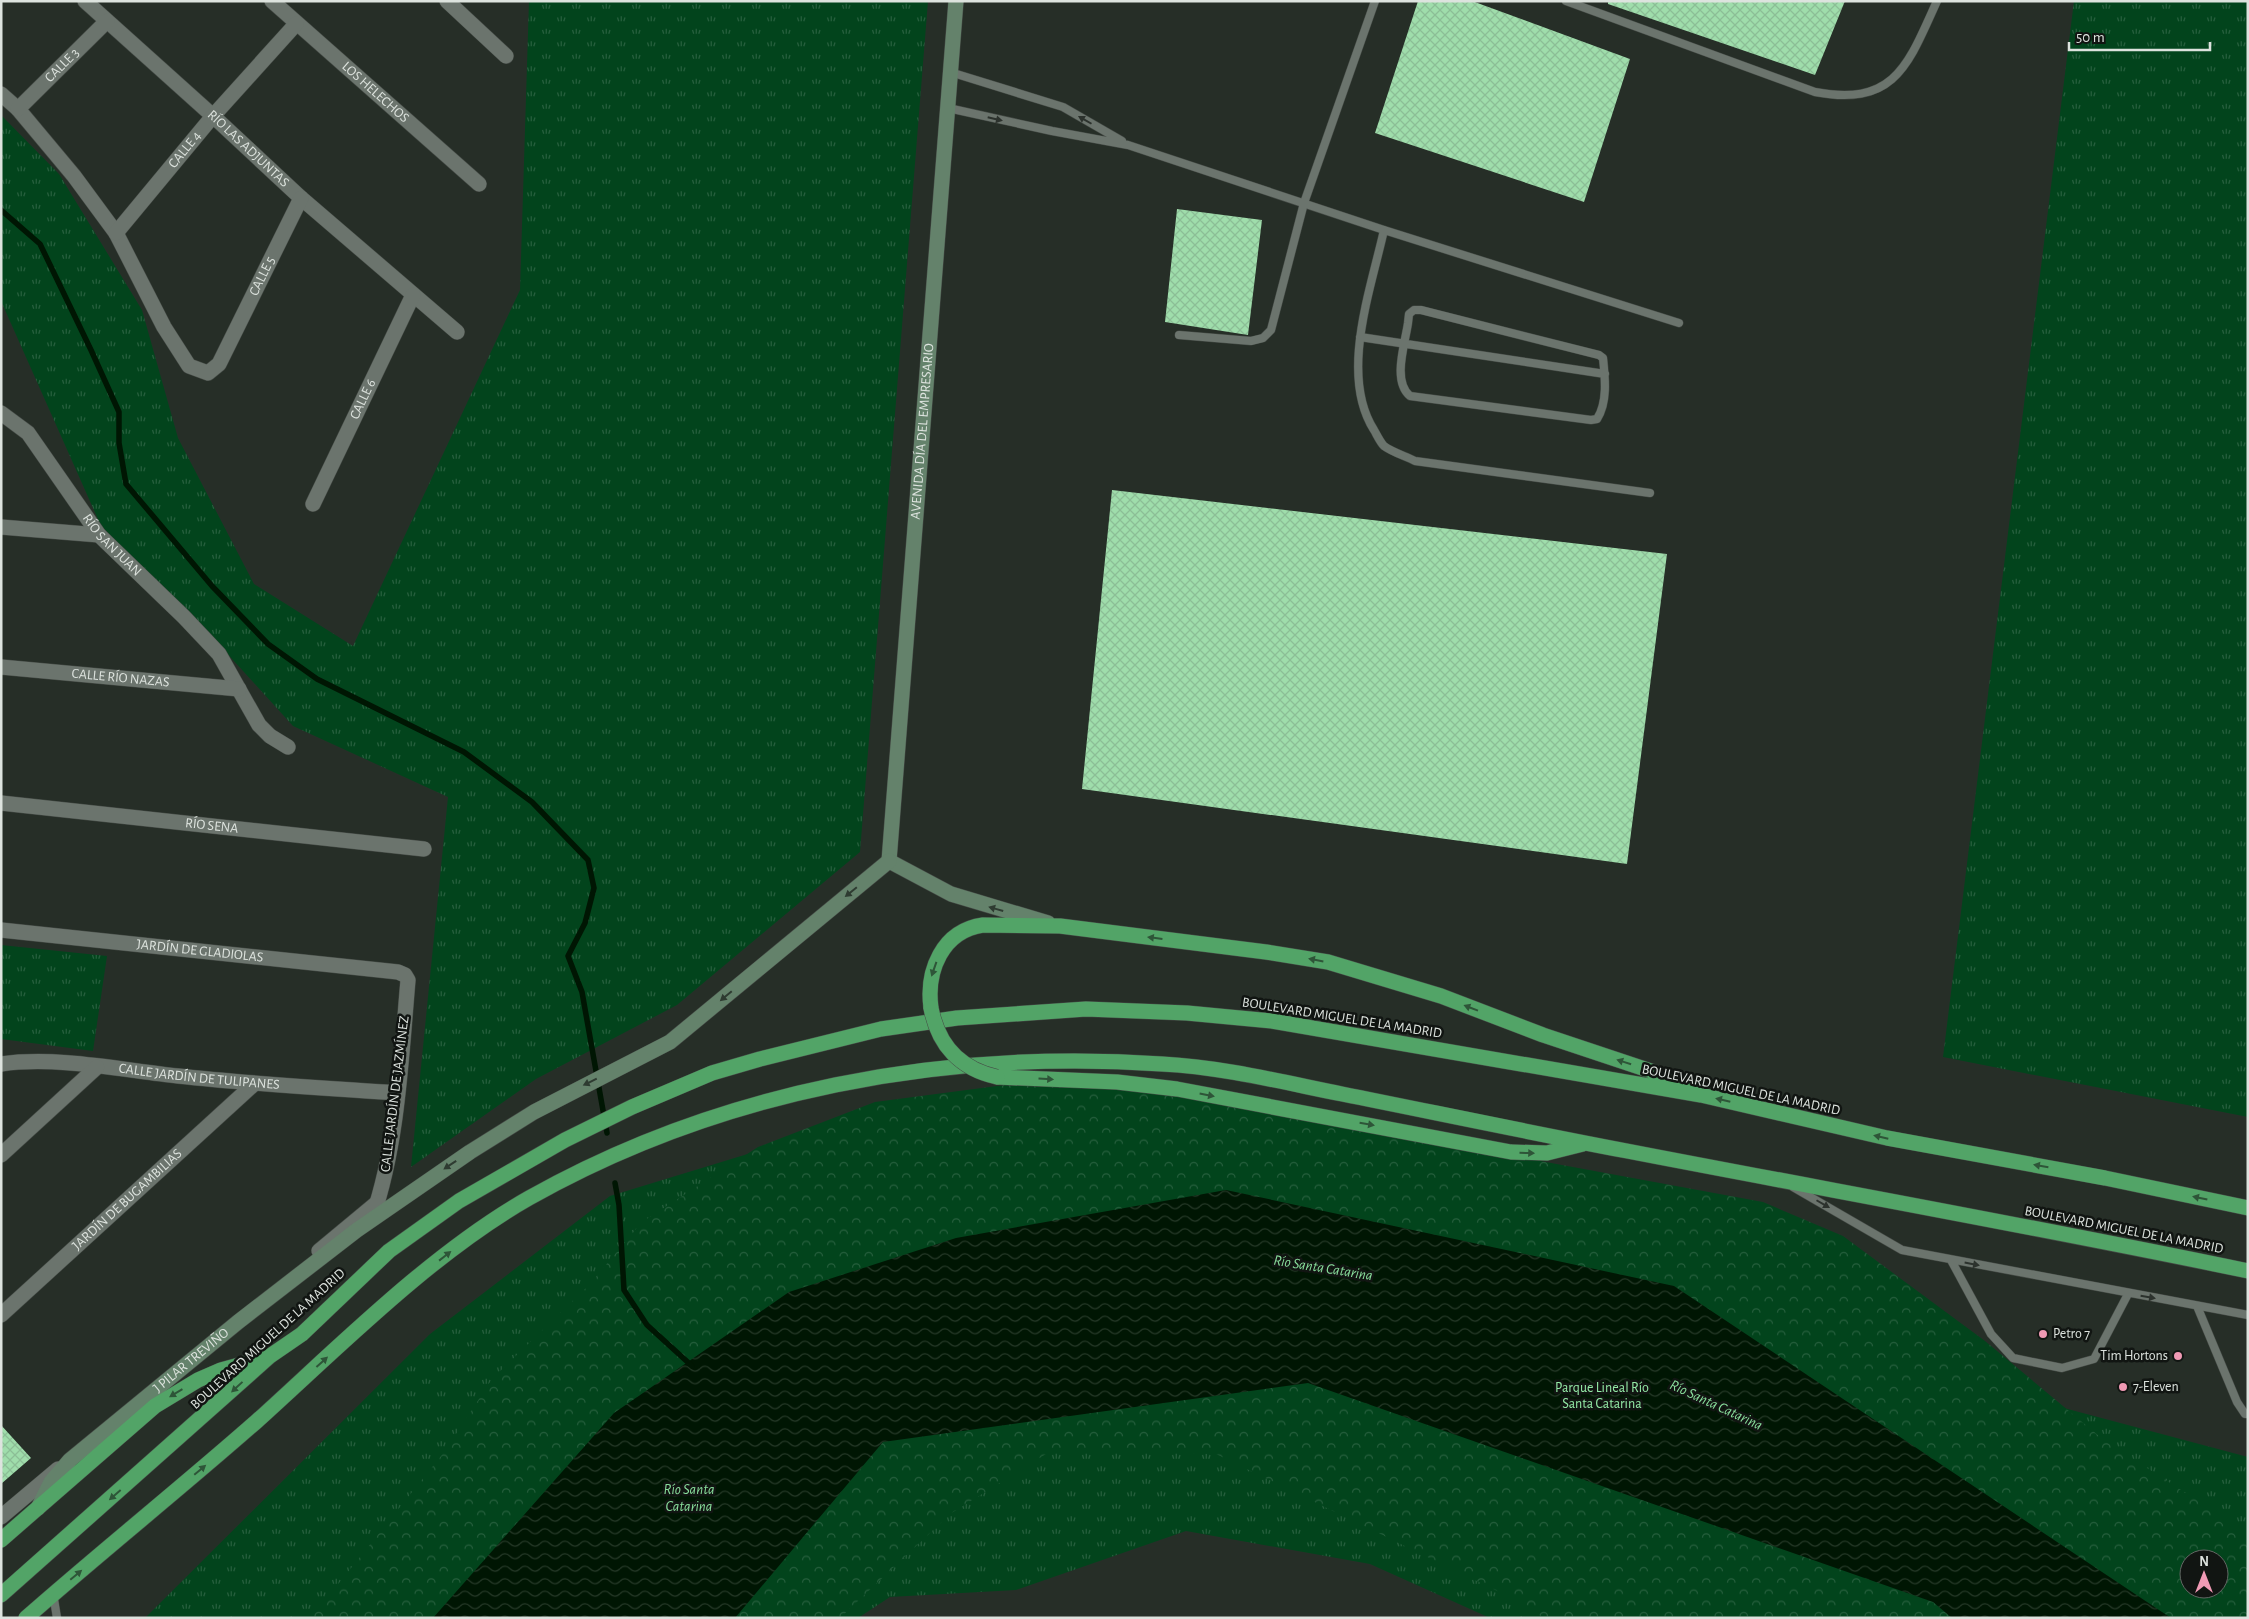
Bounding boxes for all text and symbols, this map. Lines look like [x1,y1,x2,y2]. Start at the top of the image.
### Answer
scale bar [2069,20,2210,52]
text: 50 m [2076,30,2105,45]
street label: CALLE 3 [42,46,82,85]
street label: LOS HELECHOS [339,59,411,125]
street label: RÍO LAS ADJUNTAS [205,107,292,190]
one-way arrow [988,115,1003,123]
one-way arrow [1079,116,1092,125]
street label: CALLE 4 [166,129,204,171]
street label: CALLE 5 [247,254,278,298]
street label: AVENIDA DÍA DEL EMPRESARIO [909,343,936,520]
street label: CALLE 6 [348,377,379,422]
street label: RÍO SAN JUAN [80,512,144,579]
street label: CALLE RÍO NAZAS [71,667,170,690]
street label: RÍO SENA [184,814,239,836]
one-way arrow [845,886,858,897]
one-way arrow [989,904,1004,912]
one-way arrow [1147,934,1163,942]
street label: JARDÍN DE GLADIOLAS [136,937,264,965]
one-way arrow [1308,956,1324,964]
one-way arrow [929,962,937,977]
one-way arrow [720,990,733,1001]
street label: BOULEVARD MIGUEL DE LA MADRID [1241,995,1443,1041]
one-way arrow [1463,1004,1478,1012]
street label: CALLE JARDÍN DE JAZMÍNEZ [375,1015,412,1173]
one-way arrow [1616,1058,1631,1066]
street label: CALLE JARDÍN DE TULIPANES [118,1061,280,1092]
street label: BOULEVARD MIGUEL DE LA MADRID [1641,1062,1841,1118]
one-way arrow [1038,1076,1054,1084]
one-way arrow [583,1078,597,1086]
one-way arrow [1199,1091,1215,1099]
one-way arrow [1715,1096,1730,1104]
one-way arrow [1359,1120,1375,1128]
one-way arrow [1872,1132,1888,1140]
street label: JARDÍN DE BUGAMBILIAS [70,1146,185,1253]
one-way arrow [1519,1149,1535,1157]
one-way arrow [444,1160,457,1170]
one-way arrow [2032,1162,2048,1170]
one-way arrow [2192,1194,2208,1202]
one-way arrow [1816,1200,1829,1209]
street label: BOULEVARD MIGUEL DE LA MADRID [2023,1204,2225,1256]
one-way arrow [438,1251,452,1261]
water label: Río Santa Catarina [1272,1253,1374,1283]
one-way arrow [1964,1260,1980,1268]
street label: BOULEVARD MIGUEL DE LA MADRID [188,1266,348,1412]
one-way arrow [2141,1294,2157,1302]
street label: J PILAR TREVIÑO [151,1325,232,1395]
place label: Petro 7 [2053,1327,2090,1341]
marker: Petro 7 [2037,1328,2049,1340]
place label: Tim Hortons [2100,1349,2168,1363]
marker: Tim Hortons [2172,1350,2184,1362]
one-way arrow [315,1356,327,1368]
water label: Río Santa Catarina [1667,1377,1765,1433]
place label: 7-Eleven [2133,1380,2179,1394]
one-way arrow [230,1381,243,1392]
park label: Parque Lineal Río Santa Catarina [1555,1381,1649,1411]
marker: 7-Eleven [2117,1381,2129,1393]
one-way arrow [169,1388,182,1397]
one-way arrow [194,1465,207,1476]
water label: Río Santa Catarina [664,1482,715,1514]
one-way arrow [110,1489,122,1501]
north arrow [2179,1549,2229,1599]
text: N [2199,1555,2209,1569]
one-way arrow [69,1569,82,1580]

